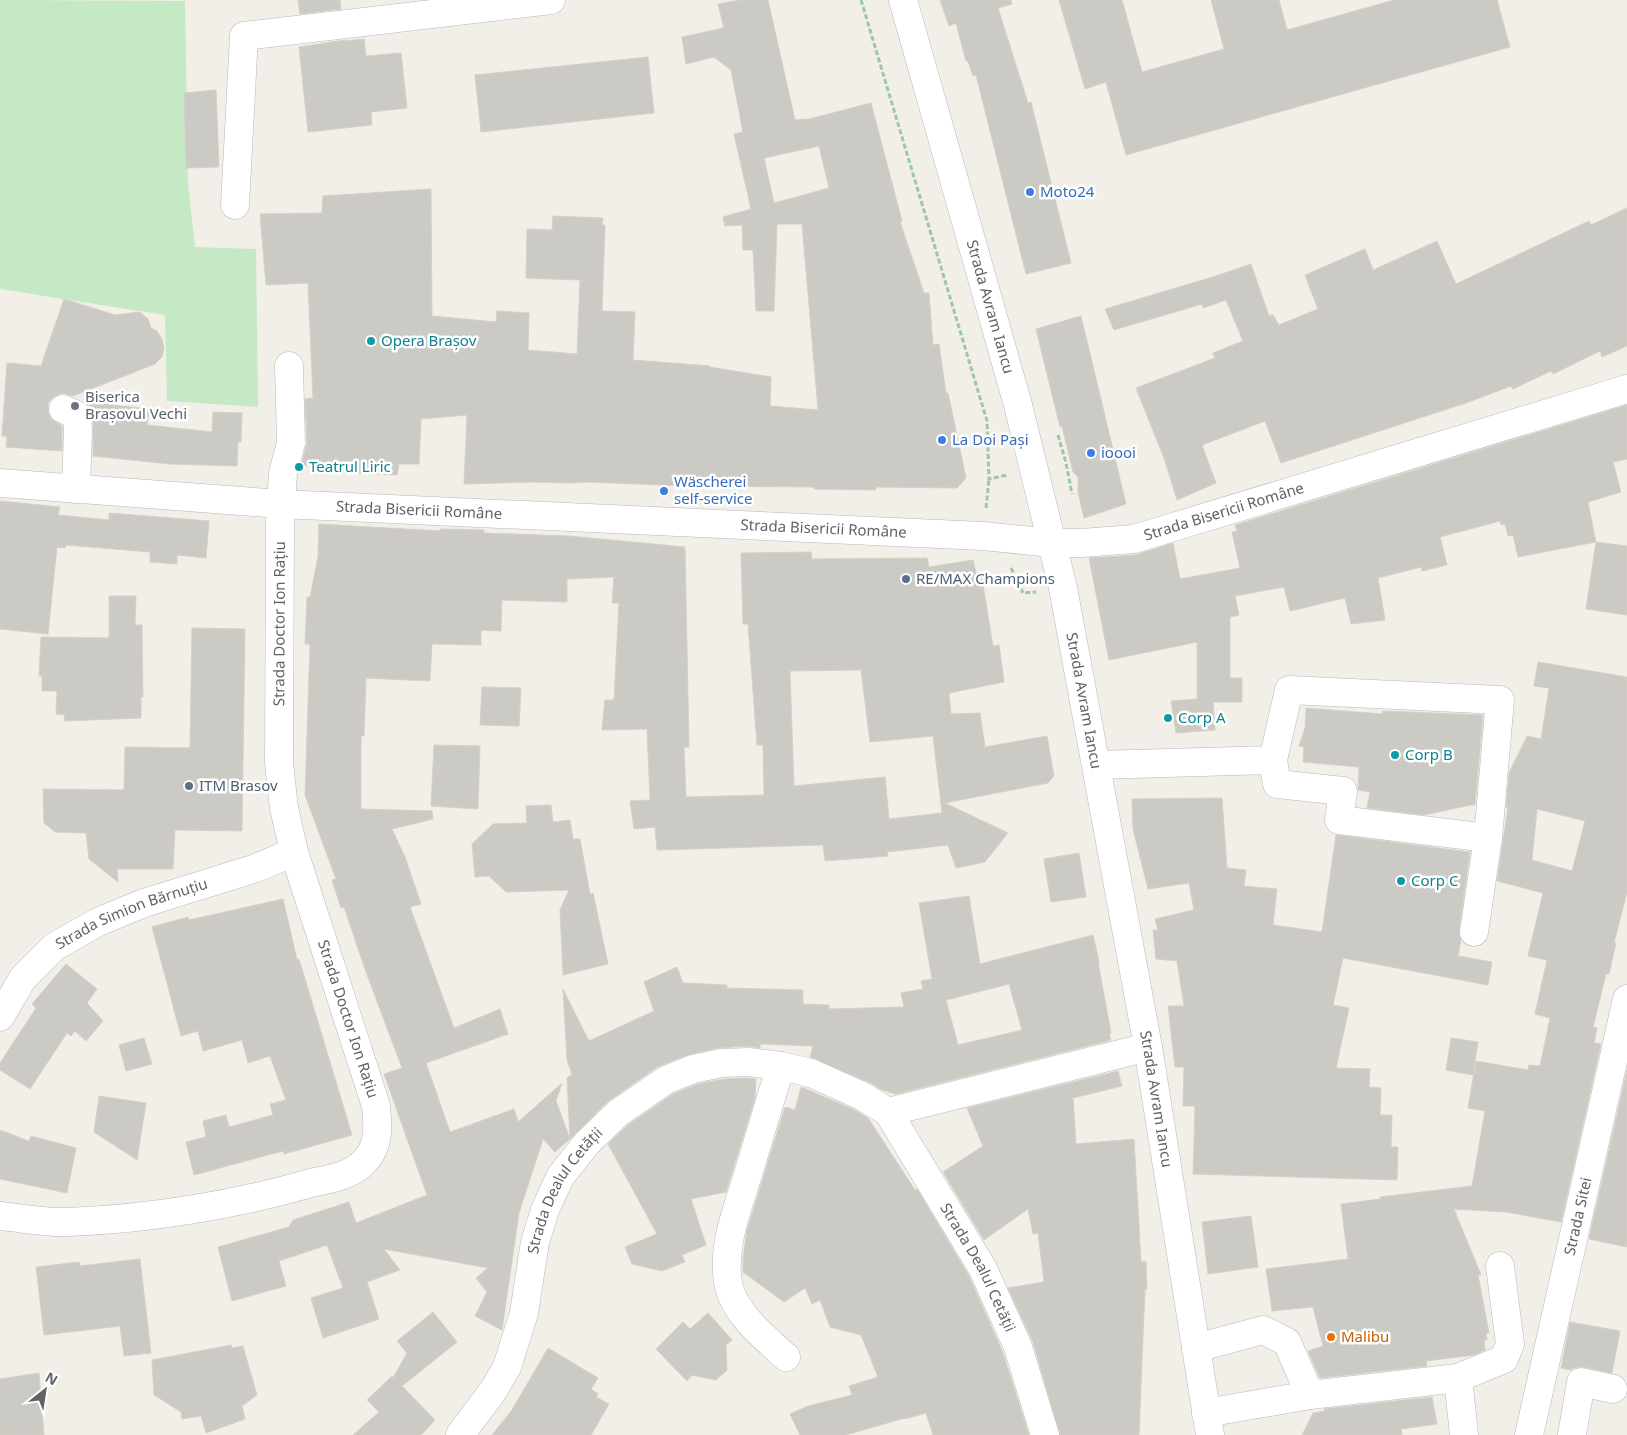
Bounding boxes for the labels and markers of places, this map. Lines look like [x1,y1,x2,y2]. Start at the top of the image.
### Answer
place label: Moto24 [1040,181,1095,201]
marker: Moto24 [1024,186,1036,198]
place label: Opera Brașov [381,330,477,350]
marker: Opera Brașov [365,335,377,347]
place label: Biserica Brașovul Vechi [85,386,187,423]
marker: Biserica Brașovul Vechi [69,400,81,412]
place label: La Doi Pași [952,429,1029,449]
marker: La Doi Pași [936,434,948,446]
place label: ioooi [1101,442,1136,462]
marker: ioooi [1085,447,1097,459]
place label: Teatrul Liric [309,456,391,476]
marker: Teatrul Liric [293,461,305,473]
place label: Wäscherei self-service [674,471,753,508]
marker: Wäscherei self-service [658,485,670,497]
place label: RE/MAX Champions [916,568,1055,588]
marker: RE/MAX Champions [900,573,912,585]
place label: Corp A [1178,707,1226,727]
marker: Corp A [1162,712,1174,724]
place label: Corp B [1405,744,1453,764]
marker: Corp B [1389,749,1401,761]
place label: ITM Brasov [199,775,278,795]
marker: ITM Brasov [183,780,195,792]
place label: Corp C [1411,870,1459,890]
marker: Corp C [1395,875,1407,887]
place label: Malibu [1341,1326,1389,1346]
marker: Malibu [1325,1331,1337,1343]

